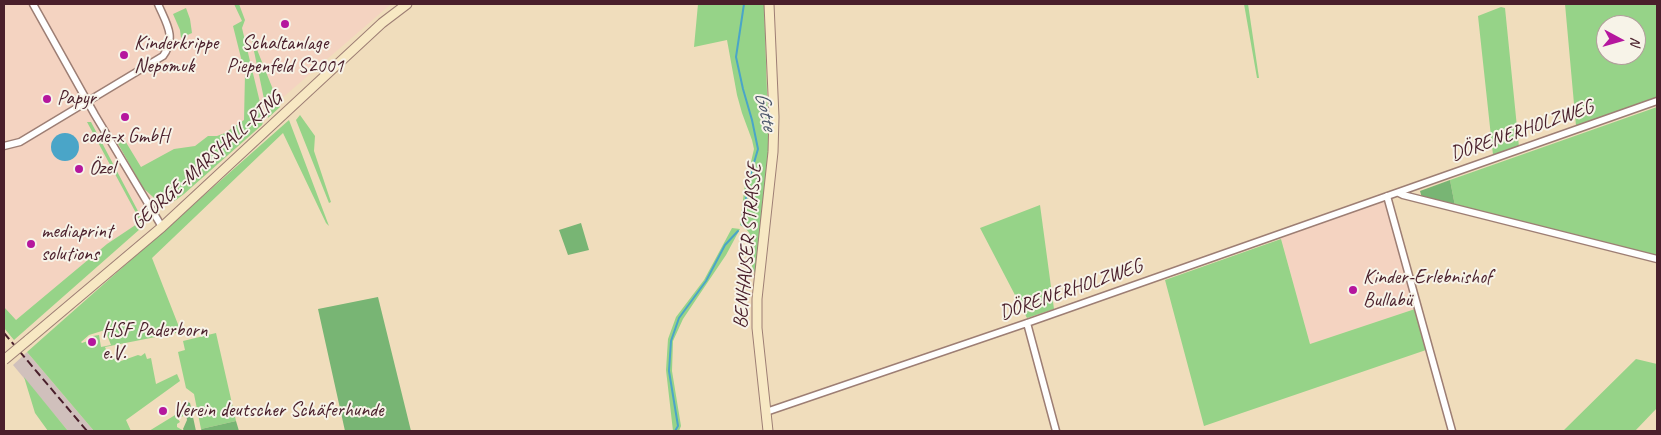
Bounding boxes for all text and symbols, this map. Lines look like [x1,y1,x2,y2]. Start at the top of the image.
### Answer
north arrow [1596,15,1646,65]
marker: Schaltanlage Piepenfeld S2001 [279,18,291,30]
place label: Kinderkrippe Nepomuk [134,32,218,79]
place label: Schaltanlage Piepenfeld S2001 [226,32,344,79]
text: N [1627,36,1644,47]
marker: Kinderkrippe Nepomuk [118,49,130,61]
place label: Papyr [57,87,96,111]
street label: GEORGE-MARSHALL-RING [127,87,287,235]
water label: Gotte [748,89,782,133]
marker: Papyr [41,93,53,105]
street label: DÖRENERHOLZWEG [1447,95,1597,167]
marker: code-x GmbH [119,111,131,123]
place label: code-x GmbH [81,125,169,149]
place label: Özel [89,157,115,181]
street label: BENHAUSER STRASSE [729,162,767,330]
marker: Özel [73,163,85,175]
place label: mediaprint solutions [41,220,113,267]
marker: mediaprint solutions [25,238,37,250]
street label: DÖRENERHOLZWEG [996,254,1146,326]
place label: Kinder-Erlebnishof Bullabü [1363,266,1492,313]
marker: Kinder-Erlebnishof Bullabü [1347,284,1359,296]
place label: HSF Paderborn e.V. [102,319,207,366]
marker: HSF Paderborn e.V. [86,336,98,348]
place label: Verein deutscher Schäferhunde [173,399,383,423]
marker: Verein deutscher Schäferhunde [157,405,169,417]

